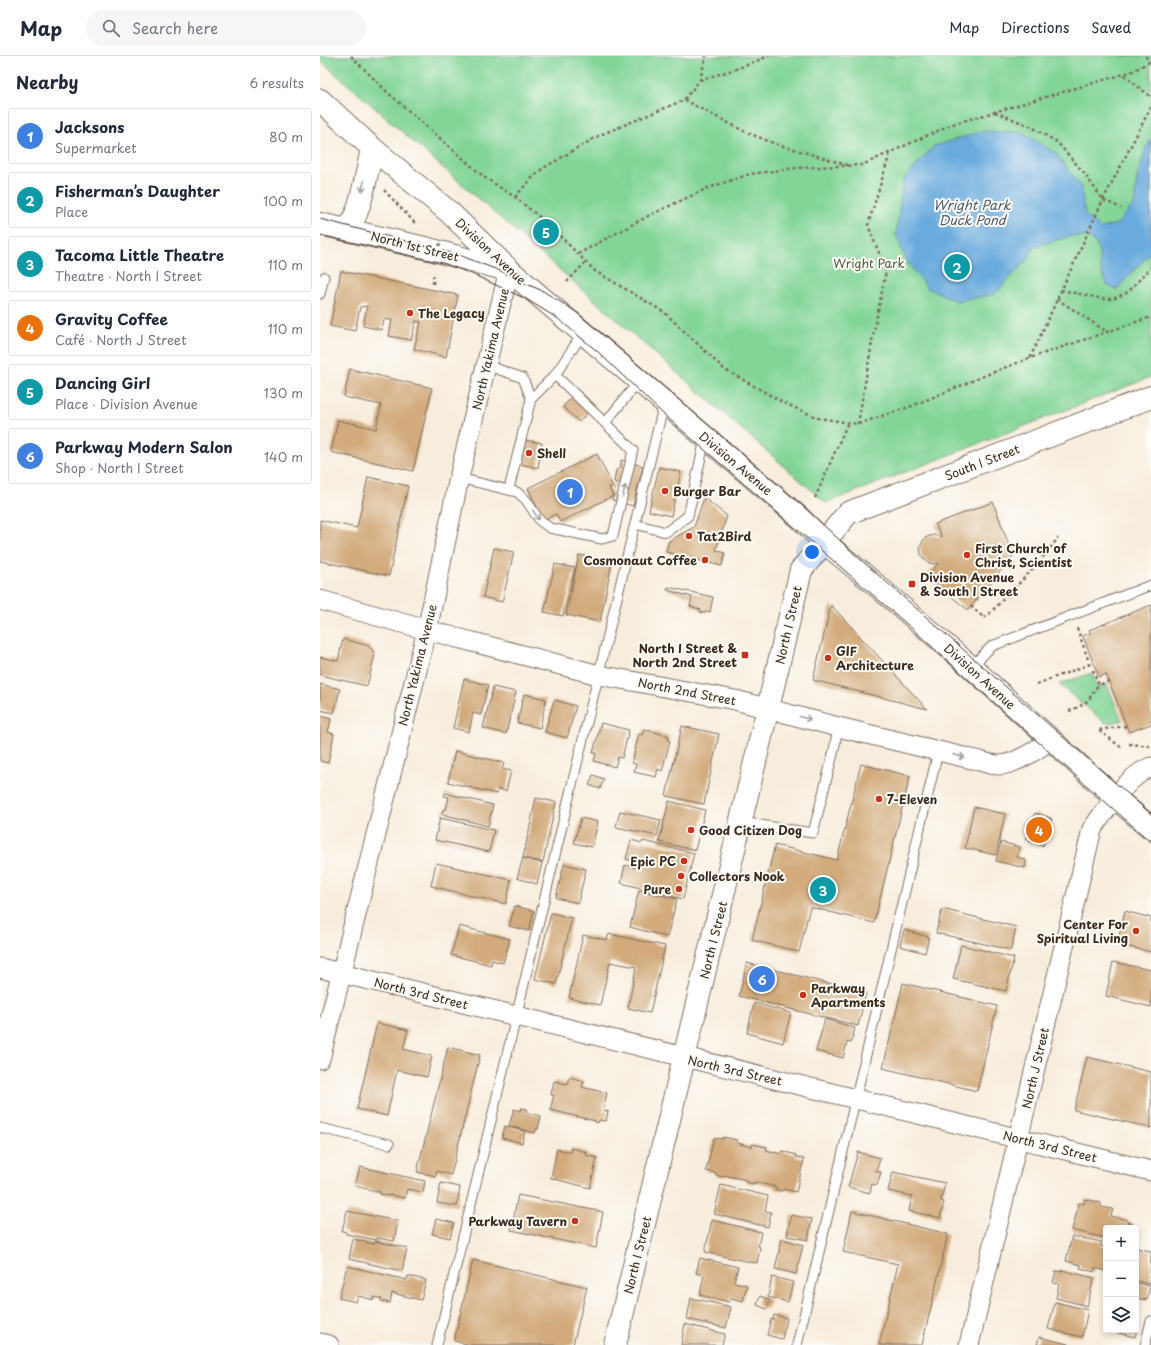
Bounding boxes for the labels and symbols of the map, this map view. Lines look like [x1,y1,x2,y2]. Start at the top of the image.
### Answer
one-way arrow [359,179,367,192]
water label: Wright Park Duck Pond [933,195,1012,229]
street label: Division Avenue [452,214,531,289]
pin: 5 [533,217,559,247]
street label: North 1st Street [369,226,461,266]
pin: 2 [944,252,970,282]
park label: Wright Park [833,254,905,272]
street label: North Yakima Avenue [467,286,513,412]
place label: The Legacy [418,304,485,322]
marker: The Legacy [405,308,415,318]
street label: Division Avenue [696,427,777,499]
street label: South I Street [942,439,1022,485]
place label: Shell [537,444,566,462]
marker: Shell [524,448,534,458]
pin: 1 [557,477,583,507]
place label: Burger Bar [673,482,742,500]
one-way arrow [621,485,628,498]
marker: Burger Bar [660,486,670,496]
one-way arrow [532,509,540,520]
place label: Tat2Bird [697,527,751,545]
marker: Tat2Bird [684,531,694,541]
place label: First Church of Christ, Scientist [975,539,1073,571]
your location [802,542,822,562]
marker: First Church of Christ, Scientist [962,550,972,560]
place label: Cosmonaut Coffee [583,551,697,569]
marker: Cosmonaut Coffee [700,555,710,565]
place label: Division Avenue & South I Street [920,568,1018,600]
marker: Division Avenue & South I Street [907,579,917,589]
street label: North I Street [770,584,806,666]
street label: North Yakima Avenue [393,602,441,728]
place label: North I Street & North 2nd Street [632,639,737,671]
street label: Division Avenue [940,639,1020,713]
place label: GIF Architecture [836,642,914,674]
marker: North I Street & North 2nd Street [740,650,750,660]
marker: GIF Architecture [823,653,833,663]
street label: North 2nd Street [637,673,738,709]
one-way arrow [798,715,811,722]
one-way arrow [952,753,965,761]
place label: 7-Eleven [887,790,937,808]
marker: 7-Eleven [874,794,884,804]
pin: 4 [1026,815,1052,845]
place label: Good Citizen Dog [699,821,802,839]
marker: Good Citizen Dog [686,825,696,835]
place label: Epic PC [630,852,676,870]
marker: Epic PC [679,856,689,866]
place label: Collectors Nook [689,867,785,885]
marker: Collectors Nook [676,871,686,881]
pin: 3 [810,875,836,905]
place label: Pure [644,880,671,898]
marker: Pure [674,884,684,894]
street label: North I Street [695,899,731,981]
place label: Center For Spiritual Living [1037,915,1129,947]
marker: Center For Spiritual Living [1131,926,1141,936]
pin: 6 [749,964,775,994]
street label: North 3rd Street [372,973,470,1013]
place label: Parkway Apartments [811,979,886,1011]
marker: Parkway Apartments [798,990,808,1000]
street label: North J Street [1017,1026,1053,1110]
street label: North 3rd Street [686,1050,784,1090]
street label: North 3rd Street [1001,1126,1099,1166]
place label: Parkway Tavern [468,1212,567,1230]
street label: North I Street [619,1214,655,1296]
marker: Parkway Tavern [570,1216,580,1226]

